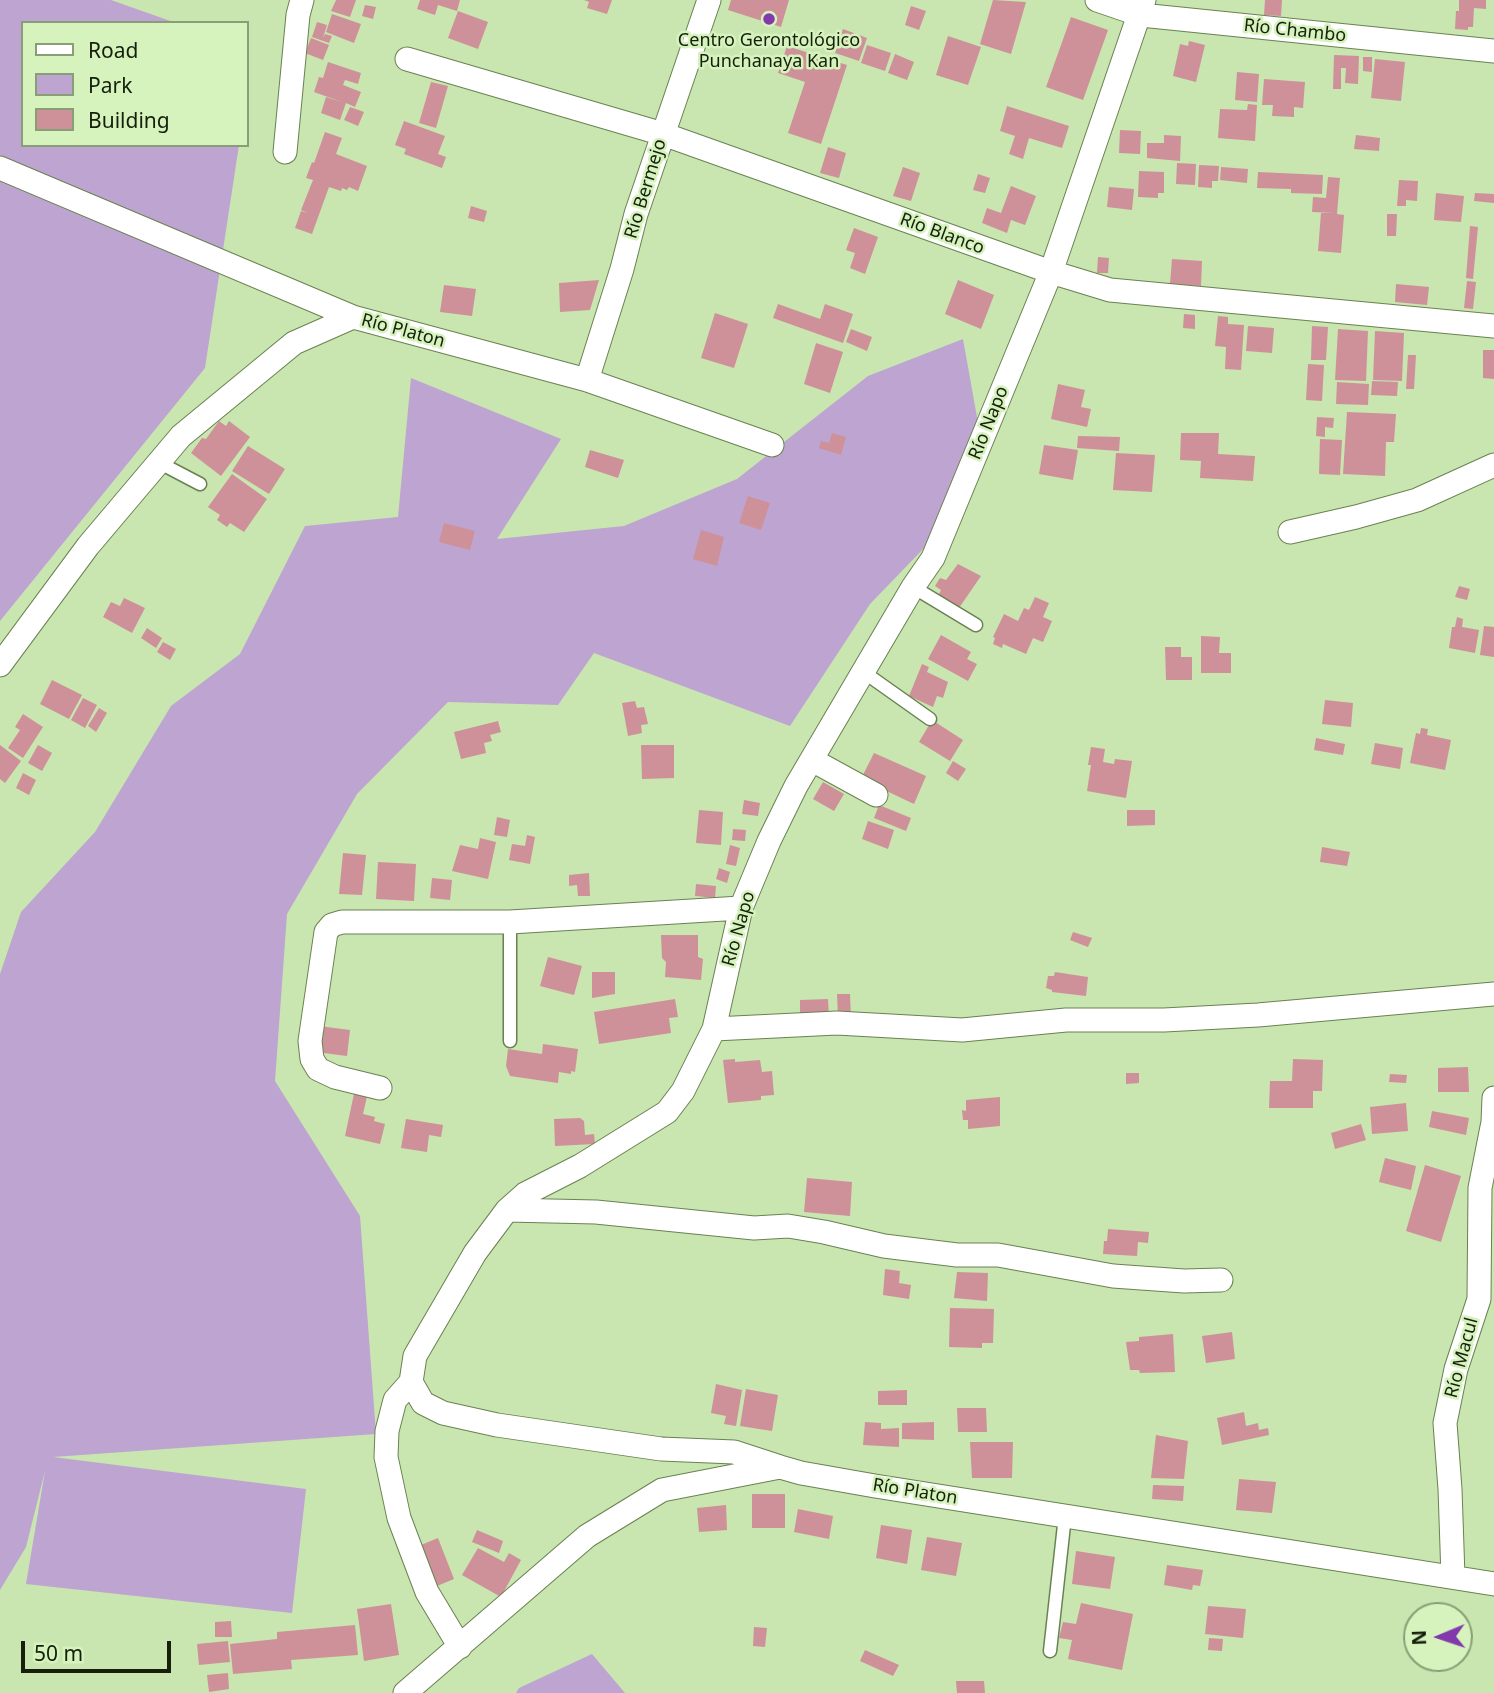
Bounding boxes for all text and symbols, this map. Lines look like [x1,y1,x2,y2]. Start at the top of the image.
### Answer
marker: Centro Gerontológico Punchanaya Kan [761,11,777,27]
street label: Río Chambo [1243,15,1347,47]
legend [21,21,248,147]
place label: Centro Gerontológico Punchanaya Kan [678,30,860,72]
text: Road [88,36,138,64]
text: Park [88,71,132,99]
text: Building [88,106,170,134]
street label: Río Bermejo [621,136,671,242]
street label: Río Blanco [897,209,987,259]
street label: Río Platon [359,309,447,353]
street label: Río Napo [965,383,1013,463]
street label: Río Napo [718,889,760,969]
street label: Río Macul [1441,1315,1483,1401]
street label: Río Platon [871,1475,959,1509]
north arrow [1403,1602,1473,1672]
scale bar [24,1626,175,1670]
text: N [1406,1629,1432,1646]
text: 50 m [34,1639,83,1667]

